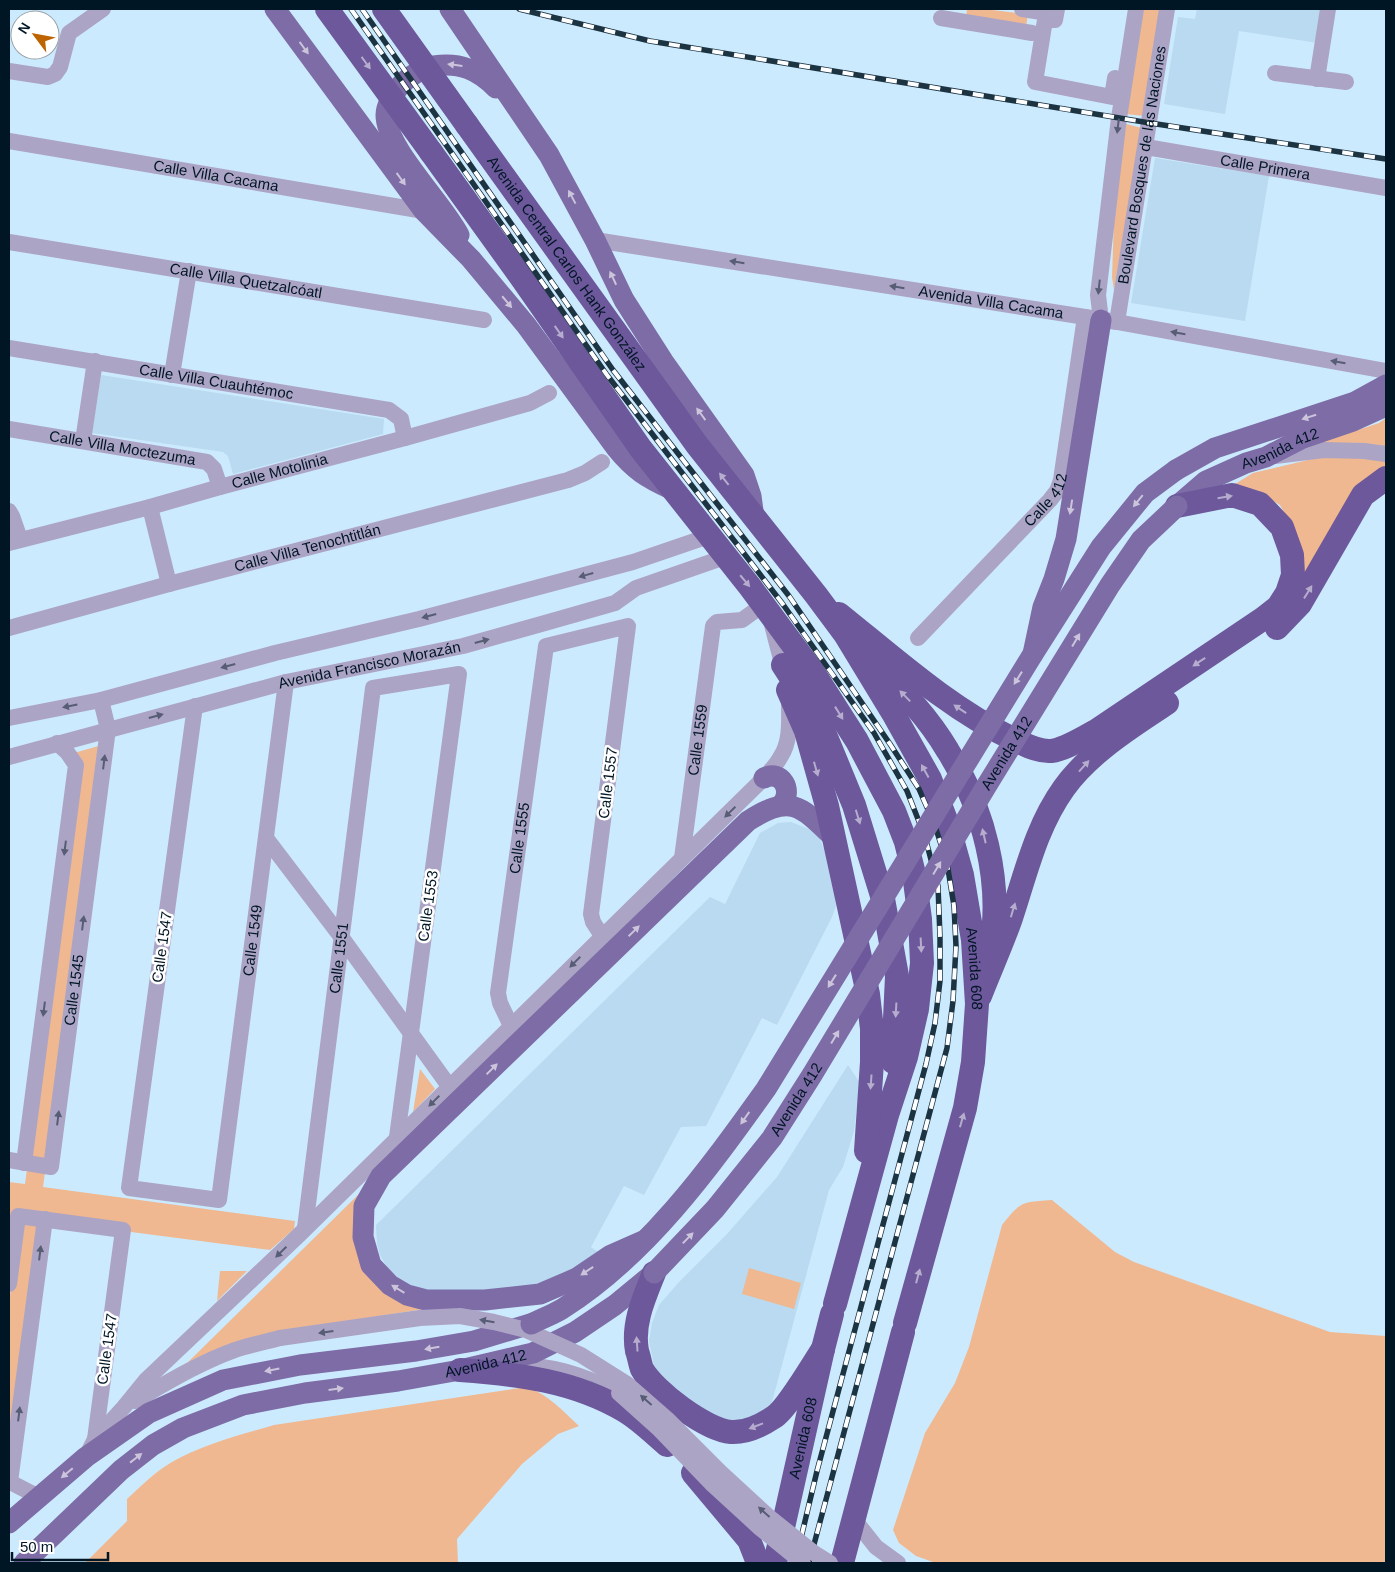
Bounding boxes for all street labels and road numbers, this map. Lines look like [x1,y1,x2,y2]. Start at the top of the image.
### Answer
street label: Boulevard Bosques de las Naciones [1114,45,1169,285]
street label: Calle Primera [1219,151,1312,183]
street label: Avenida Central Carlos Hank González [484,153,650,374]
street label: Calle Villa Cacama [152,157,281,194]
street label: Calle Villa Quetzalcóatl [169,260,323,301]
street label: Avenida Villa Cacama [918,282,1065,322]
street label: Calle Villa Cuauhtémoc [138,360,295,402]
street label: Avenida 412 [1239,424,1321,472]
street label: Calle Villa Moctezuma [48,427,198,468]
street label: Calle Motolinia [230,450,330,492]
street label: Calle 412 [1020,472,1070,530]
street label: Calle Villa Tenochtitlán [232,520,382,575]
street label: Avenida Francisco Morazán [276,638,462,692]
street label: Calle 1559 [684,703,710,777]
street label: Avenida 412 [977,713,1035,793]
street label: Calle 1557 [595,746,620,820]
street label: Calle 1555 [506,801,532,875]
street label: Calle 1553 [414,869,441,943]
street label: Calle 1549 [239,904,265,977]
street label: Calle 1547 [148,910,175,984]
street label: Calle 1551 [326,921,351,995]
street label: Avenida 608 [963,926,986,1011]
street label: Calle 1545 [60,953,87,1027]
street label: Avenida 412 [767,1060,825,1139]
street label: Calle 1547 [93,1312,120,1386]
street label: Avenida 412 [443,1346,528,1381]
street label: Avenida 608 [785,1396,820,1480]

